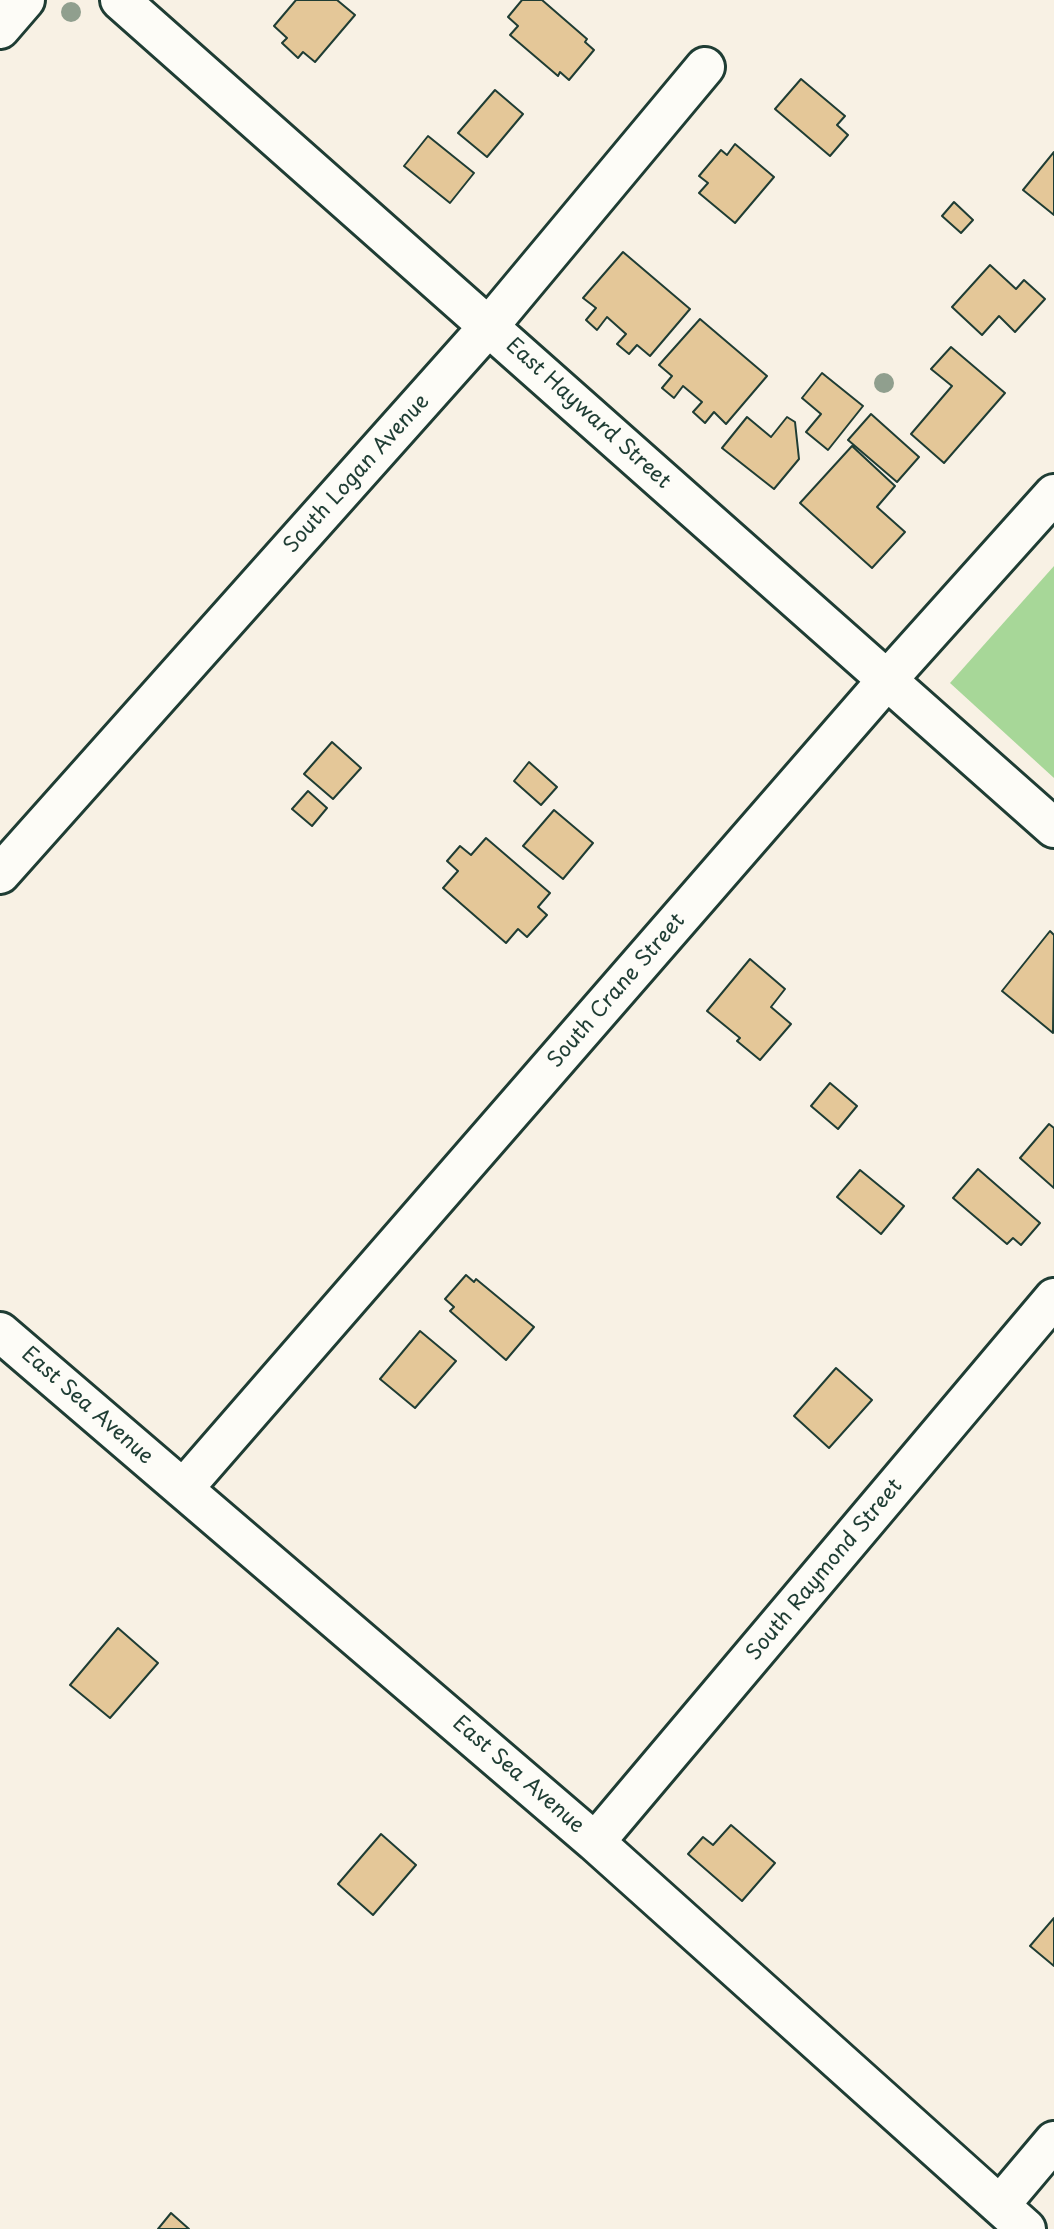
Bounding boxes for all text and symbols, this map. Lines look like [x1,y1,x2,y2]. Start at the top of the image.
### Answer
street label: East Hayward Street [501,333,675,495]
street label: South Logan Avenue [279,389,435,559]
street label: South Crane Street [543,909,691,1073]
street label: East Sea Avenue [16,1342,158,1470]
street label: South Raymond Street [742,1474,908,1666]
street label: East Sea Avenue [447,1711,589,1839]

